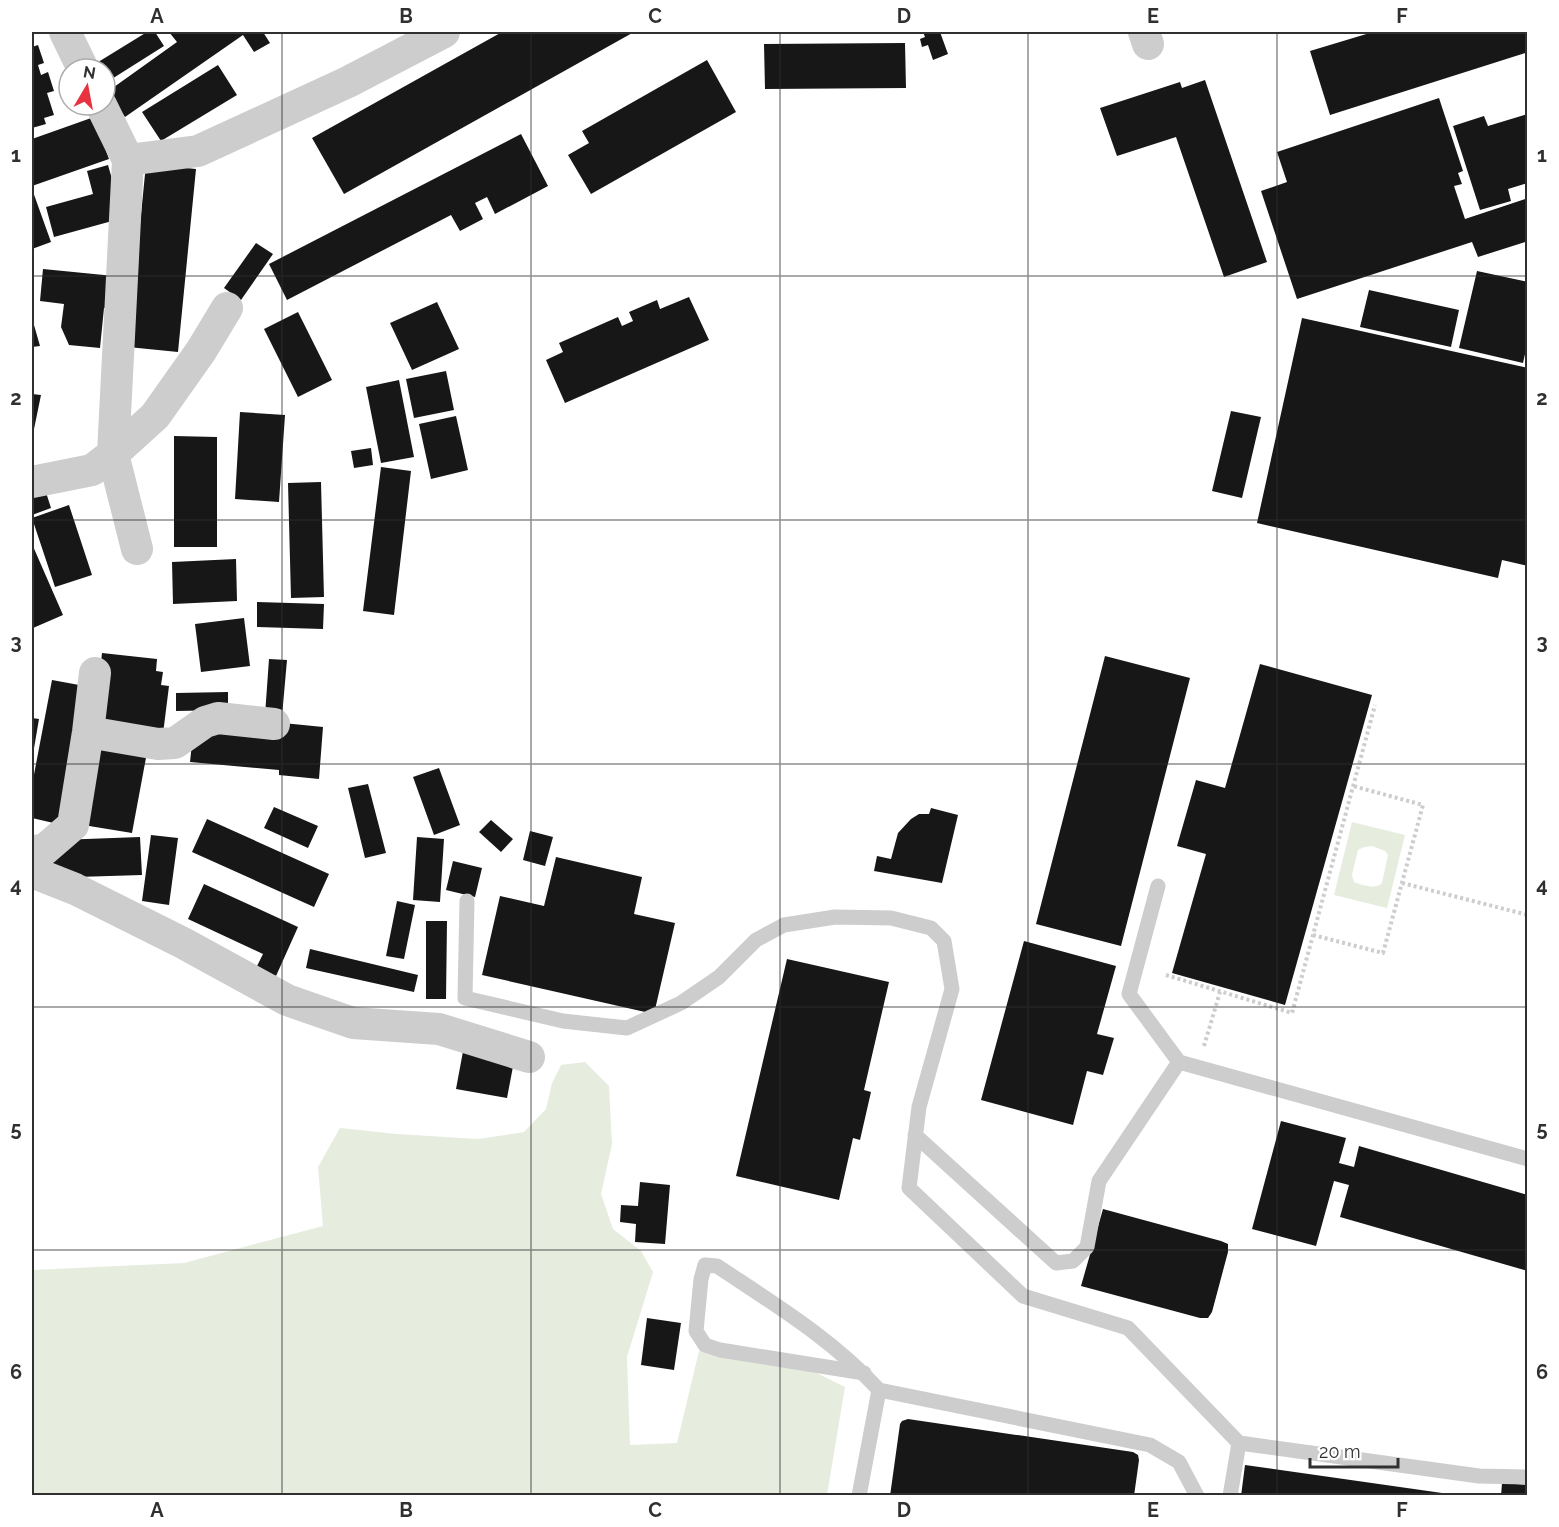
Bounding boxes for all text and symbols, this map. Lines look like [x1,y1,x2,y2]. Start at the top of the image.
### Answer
text: A [150,4,164,28]
text: B [399,4,413,28]
text: C [648,4,662,28]
text: D [897,4,911,28]
text: E [1147,4,1159,28]
text: F [1396,4,1408,28]
north arrow [57,57,117,117]
text: N [82,62,97,83]
text: 1 [11,143,21,167]
text: 1 [1537,143,1547,167]
text: 2 [10,386,22,410]
text: 2 [1536,386,1548,410]
text: 3 [10,630,22,654]
text: 3 [1536,630,1548,654]
text: 4 [10,873,22,897]
text: 4 [1536,873,1548,897]
text: 5 [10,1117,22,1141]
text: 5 [1536,1117,1548,1141]
text: 6 [10,1360,22,1384]
text: 6 [1536,1360,1548,1384]
scale bar [1310,1431,1398,1469]
text: 20 m [1319,1441,1361,1462]
text: A [150,1498,164,1522]
text: B [399,1498,413,1522]
text: C [648,1498,662,1522]
text: D [897,1498,911,1522]
text: E [1147,1498,1159,1522]
text: F [1396,1498,1408,1522]

